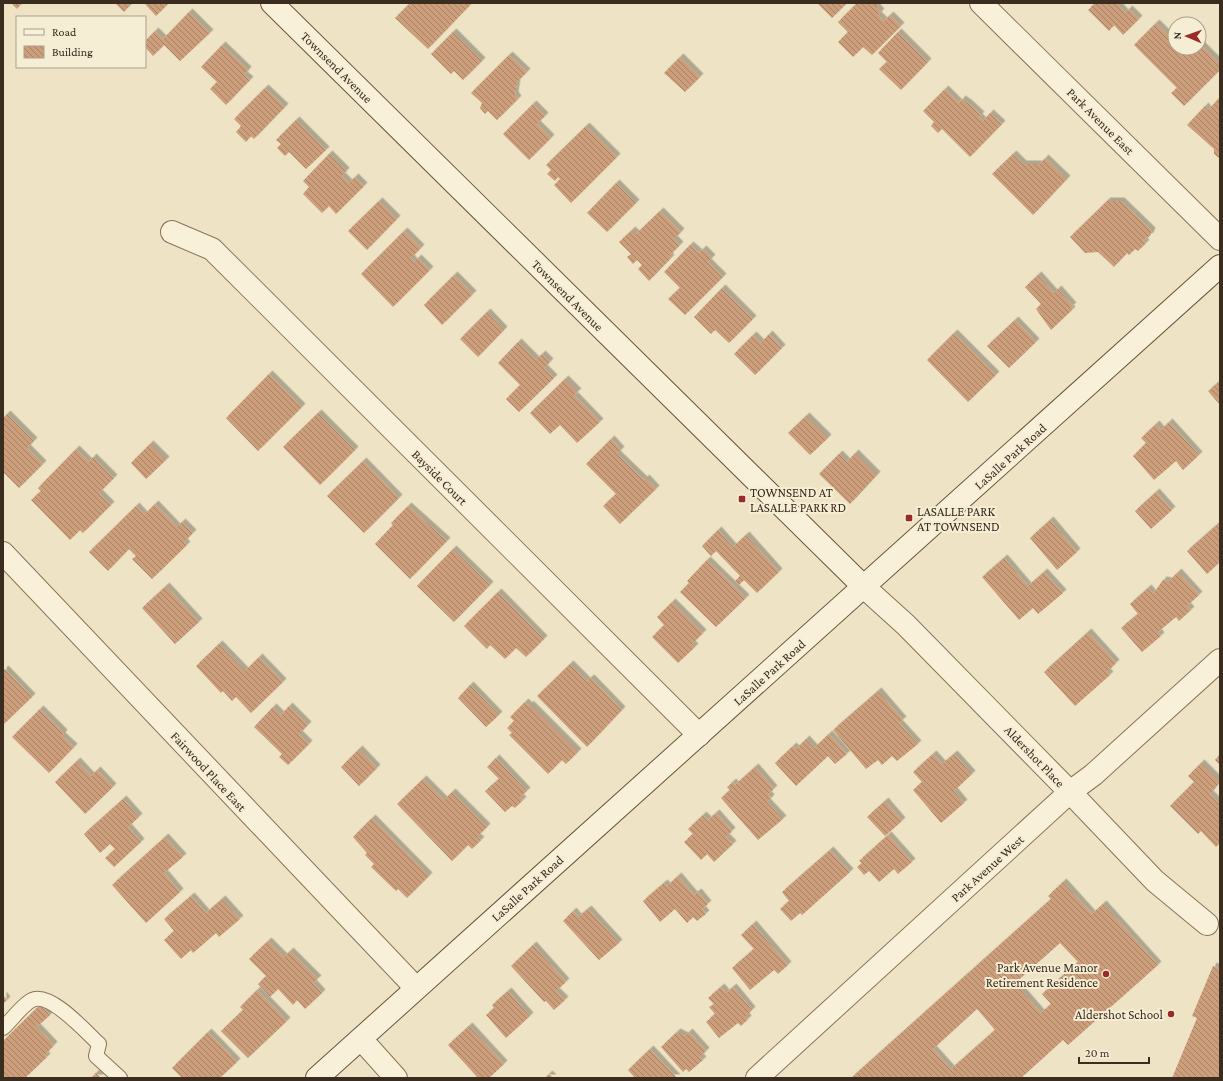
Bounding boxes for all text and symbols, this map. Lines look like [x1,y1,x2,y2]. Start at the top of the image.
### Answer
legend [16,16,146,68]
north arrow [1167,16,1207,56]
text: Road [52,25,77,39]
street label: Townsend Avenue [298,28,376,106]
text: N [1171,31,1183,40]
text: Building [52,45,93,59]
street label: Park Avenue East [1064,85,1138,159]
street label: Townsend Avenue [529,256,607,334]
street label: LaSalle Park Road [971,420,1049,493]
street label: Bayside Court [409,446,471,509]
place label: TOWNSEND AT LASALLE PARK RD [750,485,846,515]
marker: TOWNSEND AT LASALLE PARK RD [737,494,747,504]
place label: LASALLE PARK AT TOWNSEND [917,504,1000,534]
marker: LASALLE PARK AT TOWNSEND [904,513,914,523]
street label: LaSalle Park Road [730,636,808,709]
street label: Aldershot Place [1001,722,1068,791]
street label: Fairwood Place East [168,728,250,815]
street label: Park Avenue West [948,831,1027,905]
street label: LaSalle Park Road [488,852,566,925]
place label: Park Avenue Manor Retirement Residence [986,960,1098,990]
marker: Park Avenue Manor Retirement Residence [1101,969,1111,979]
place label: Aldershot School [1075,1007,1164,1022]
marker: Aldershot School [1166,1009,1176,1019]
scale bar [1079,1039,1149,1065]
text: 20 m [1085,1046,1110,1060]

